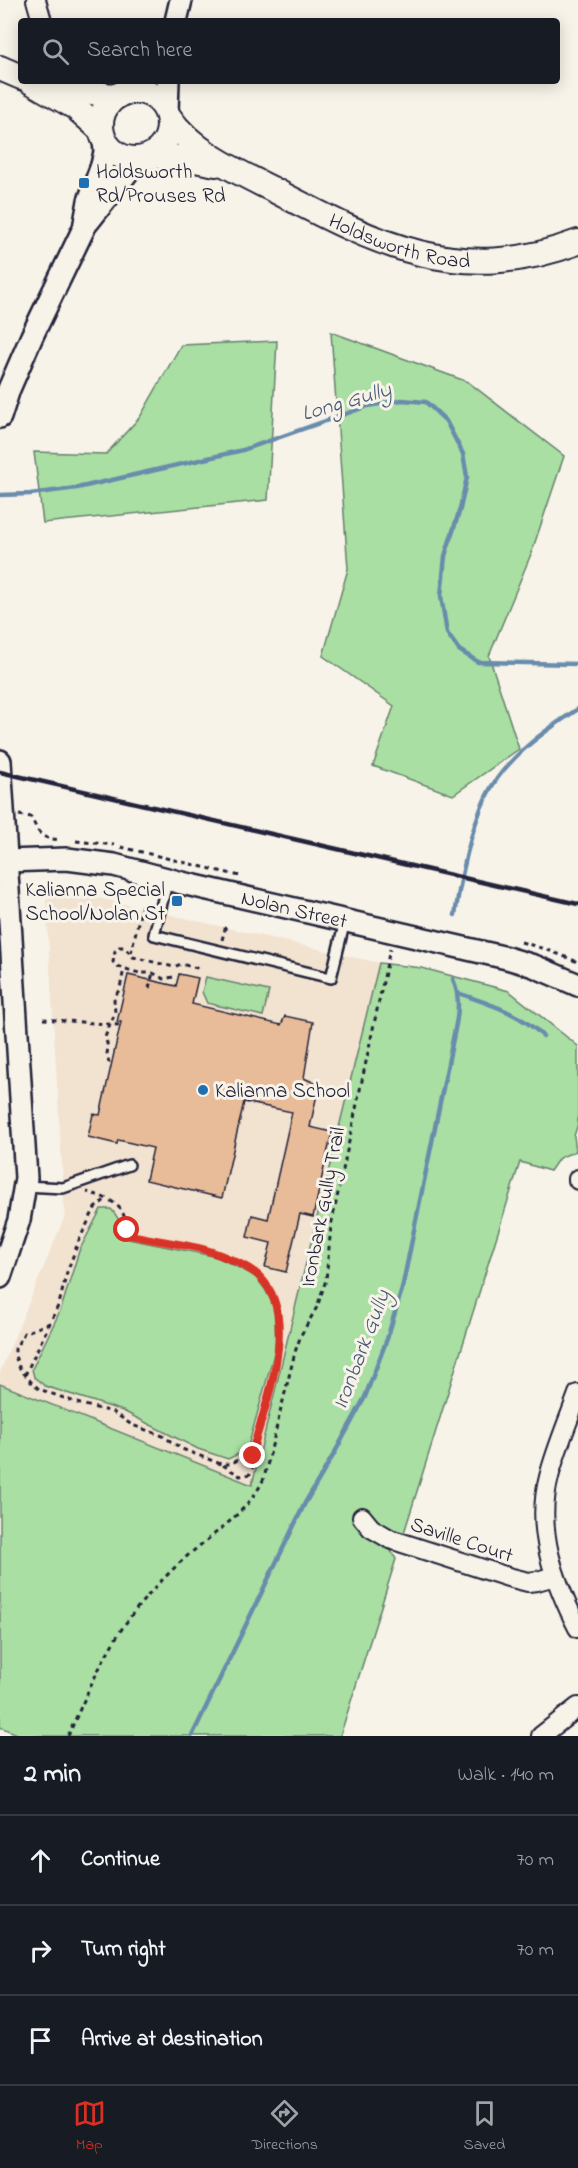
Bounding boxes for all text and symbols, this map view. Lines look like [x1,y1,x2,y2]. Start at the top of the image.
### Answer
search box [18,18,560,84]
icon: search [39,35,72,68]
text: Search here [87,35,192,67]
place label: Holdsworth Rd/Prouses Rd [96,158,226,212]
marker: Holdsworth Rd/Prouses Rd [77,176,91,190]
street label: Holdsworth Road [323,207,471,278]
water label: Long Gully [298,375,396,431]
place label: Kalianna Special School/Nolan St [25,876,165,930]
street label: Nolan Street [238,884,350,938]
marker: Kalianna Special School/Nolan St [170,894,184,908]
place label: Kalianna School [215,1077,350,1107]
marker: Kalianna School [196,1083,210,1097]
street label: Ironbark Gully Trail [294,1125,356,1290]
route start [113,1216,139,1242]
water label: Ironbark Gully [325,1285,401,1414]
route end [239,1442,265,1468]
street label: Saville Court [406,1510,517,1572]
text: 2 min [24,1756,81,1794]
text: Walk · 140 m [458,1761,554,1790]
icon: ahead [24,1844,57,1877]
text: Continue [81,1844,160,1876]
text: 70 m [517,1846,554,1875]
icon: right [24,1934,57,1967]
text: Turn right [81,1934,166,1966]
text: 70 m [517,1936,554,1965]
icon: arrive [24,2024,57,2057]
text: Arrive at destination [81,2024,263,2056]
tab: Map [73,2097,106,2157]
tab: Directions [251,2097,318,2157]
tab: Saved [463,2097,505,2157]

